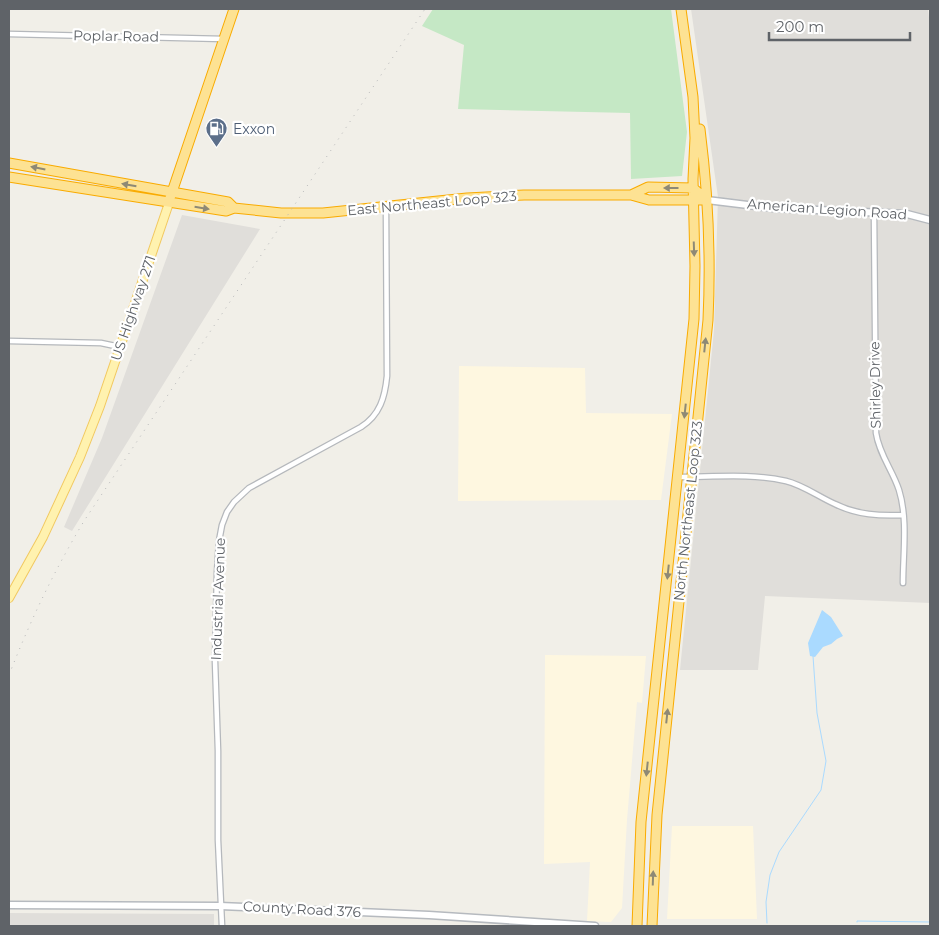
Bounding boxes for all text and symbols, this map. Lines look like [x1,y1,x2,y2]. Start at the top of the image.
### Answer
scale bar [769,10,910,42]
text: 200 m [776,17,824,36]
street label: Poplar Road [73,26,159,46]
fuel station icon: Exxon [205,117,229,148]
place label: Exxon [233,120,275,138]
one-way arrow [30,164,46,172]
one-way arrow [121,181,137,189]
one-way arrow [662,184,678,192]
street label: East Northeast Loop 323 [347,187,518,219]
street label: American Legion Road [746,194,908,224]
one-way arrow [194,204,210,212]
one-way arrow [691,241,699,257]
street label: US Highway 271 [107,253,159,363]
one-way arrow [701,337,709,353]
street label: Shirley Drive [865,341,885,429]
one-way arrow [681,403,689,419]
street label: North Northeast Loop 323 [670,420,706,602]
street label: Industrial Avenue [207,537,229,661]
one-way arrow [664,564,672,580]
one-way arrow [663,707,671,723]
one-way arrow [643,761,651,777]
one-way arrow [649,869,657,885]
street label: County Road 376 [243,897,362,921]

